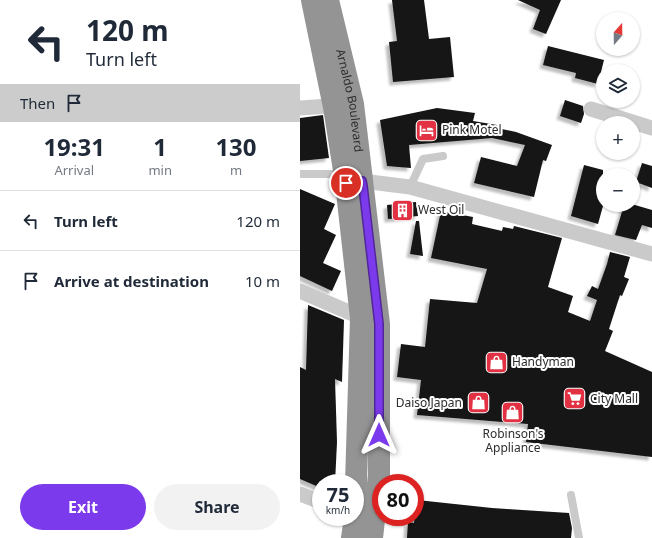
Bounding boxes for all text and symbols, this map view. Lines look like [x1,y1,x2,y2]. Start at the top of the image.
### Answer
text: 120 m [86,11,169,49]
north arrow [596,12,640,56]
map controls [596,12,640,212]
icon: left [20,16,72,68]
text: Turn left [86,47,157,71]
street label: Arnaldo Boulevard [332,47,368,153]
button: layers [596,64,640,108]
icon: arrive [63,92,85,114]
text: Then [20,93,55,113]
button: + [596,116,640,160]
hotel icon: Pink Motel [413,117,439,143]
place label: Pink Motel [442,121,502,138]
text: 19:31 [43,130,105,163]
text: 1 [153,130,167,163]
text: 130 [215,130,257,163]
text: Arrival [54,161,94,179]
text: min [148,161,172,179]
text: m [230,161,242,179]
pin [329,166,363,200]
button: − [596,168,640,212]
icon: arrive [335,172,357,194]
building icon: West Oil [389,197,415,223]
place label: West Oil [418,201,464,218]
icon: left [20,210,42,232]
text: Turn left [54,211,118,231]
text: 120 m [236,211,280,231]
icon: arrive [20,270,42,292]
text: Arrive at destination [54,271,209,291]
text: 10 m [245,271,280,291]
shop icon: Handyman [483,349,509,375]
place label: Handyman [512,353,574,370]
supermarket icon: City Mall [561,386,587,412]
shop icon: Daiso Japan [465,390,491,416]
place label: City Mall [590,390,638,407]
place label: Daiso Japan [396,394,462,411]
shop icon: Robinson's Appliance [500,400,526,426]
position arrow [358,414,400,456]
place label: Robinson's Appliance [482,425,544,456]
speed limit sign: 80 [372,474,424,526]
text: 75 [327,481,349,508]
button: Exit [20,484,146,530]
button: Share [154,484,280,530]
text: km/h [326,503,350,517]

